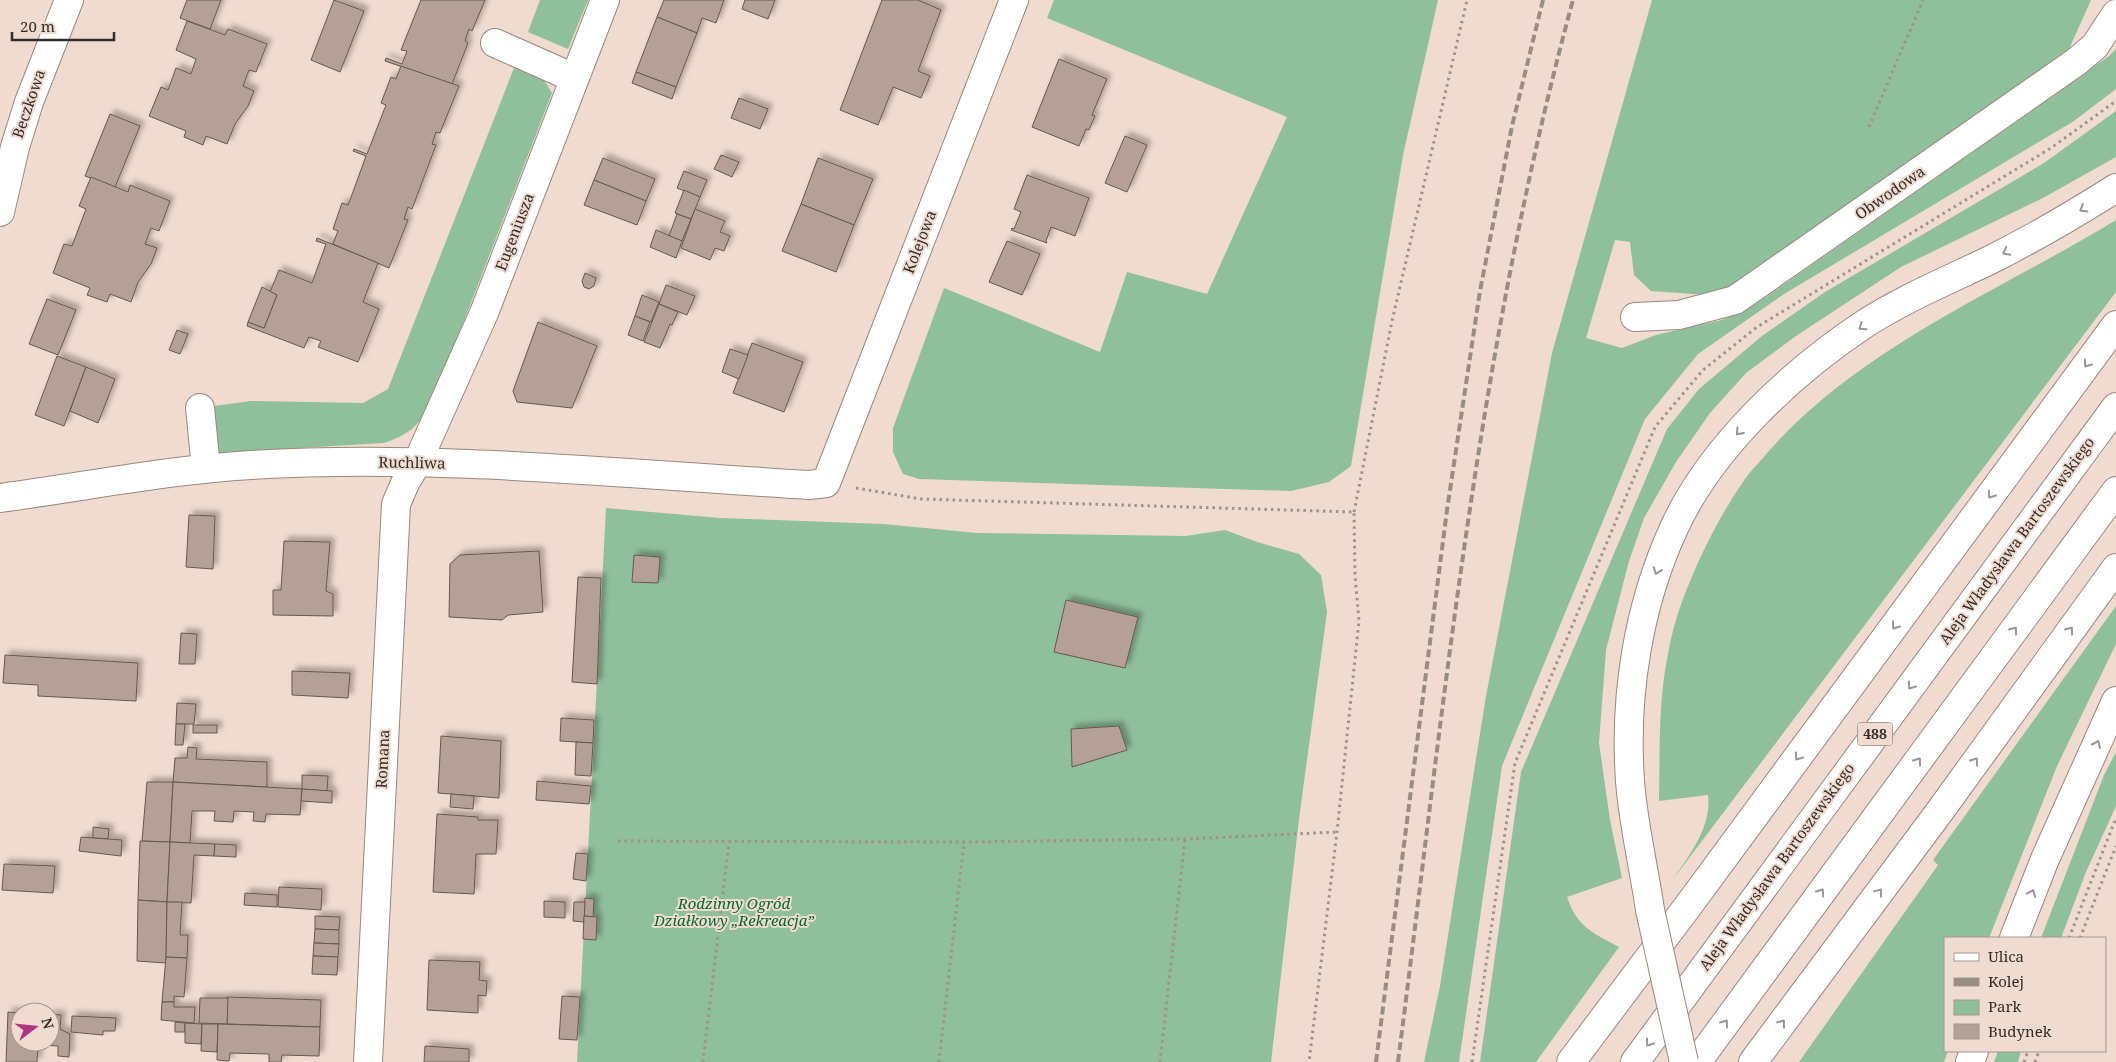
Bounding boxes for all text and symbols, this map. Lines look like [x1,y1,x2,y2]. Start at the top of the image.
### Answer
scale bar [12,10,115,42]
text: 20 m [20,16,55,36]
street label: Beczkowa [7,67,49,141]
street label: Obwodowa [1850,161,1928,224]
street label: Eugeniusza [490,190,538,273]
one-way arrow [2079,203,2088,212]
street label: Kolejowa [898,207,940,276]
one-way arrow [2002,246,2011,256]
one-way arrow [1858,320,1867,330]
one-way arrow [2084,358,2093,368]
one-way arrow [1736,427,1745,436]
street label: Aleja Władysława Bartoszewskiego [1934,433,2098,648]
street label: Ruchliwa [378,451,446,473]
one-way arrow [1988,489,1997,499]
one-way arrow [1653,566,1663,575]
one-way arrow [1892,620,1901,630]
one-way arrow [2008,626,2017,636]
one-way arrow [2064,626,2073,635]
one-way arrow [1908,680,1917,690]
road number: 488 [1858,722,1892,746]
street label: Romana [370,729,394,789]
one-way arrow [2090,740,2101,749]
one-way arrow [1796,751,1804,760]
one-way arrow [1912,757,1921,767]
one-way arrow [1970,758,1978,767]
street label: Aleja Władysława Bartoszewskiego [1694,759,1858,974]
one-way arrow [1873,888,1882,898]
one-way arrow [1816,889,1824,898]
one-way arrow [2025,889,2036,898]
park label: Rodzinny Ogród Działkowy „Rekreacja” [653,893,814,930]
legend [1944,937,2106,1052]
text: Ulica [1988,946,2024,966]
text: Kolej [1988,971,2024,991]
text: Park [1988,996,2022,1016]
north arrow [10,1002,60,1052]
text: N [37,1015,59,1031]
one-way arrow [1719,1019,1728,1029]
one-way arrow [1777,1020,1785,1029]
text: Budynek [1988,1021,2052,1041]
one-way arrow [1646,1037,1655,1047]

